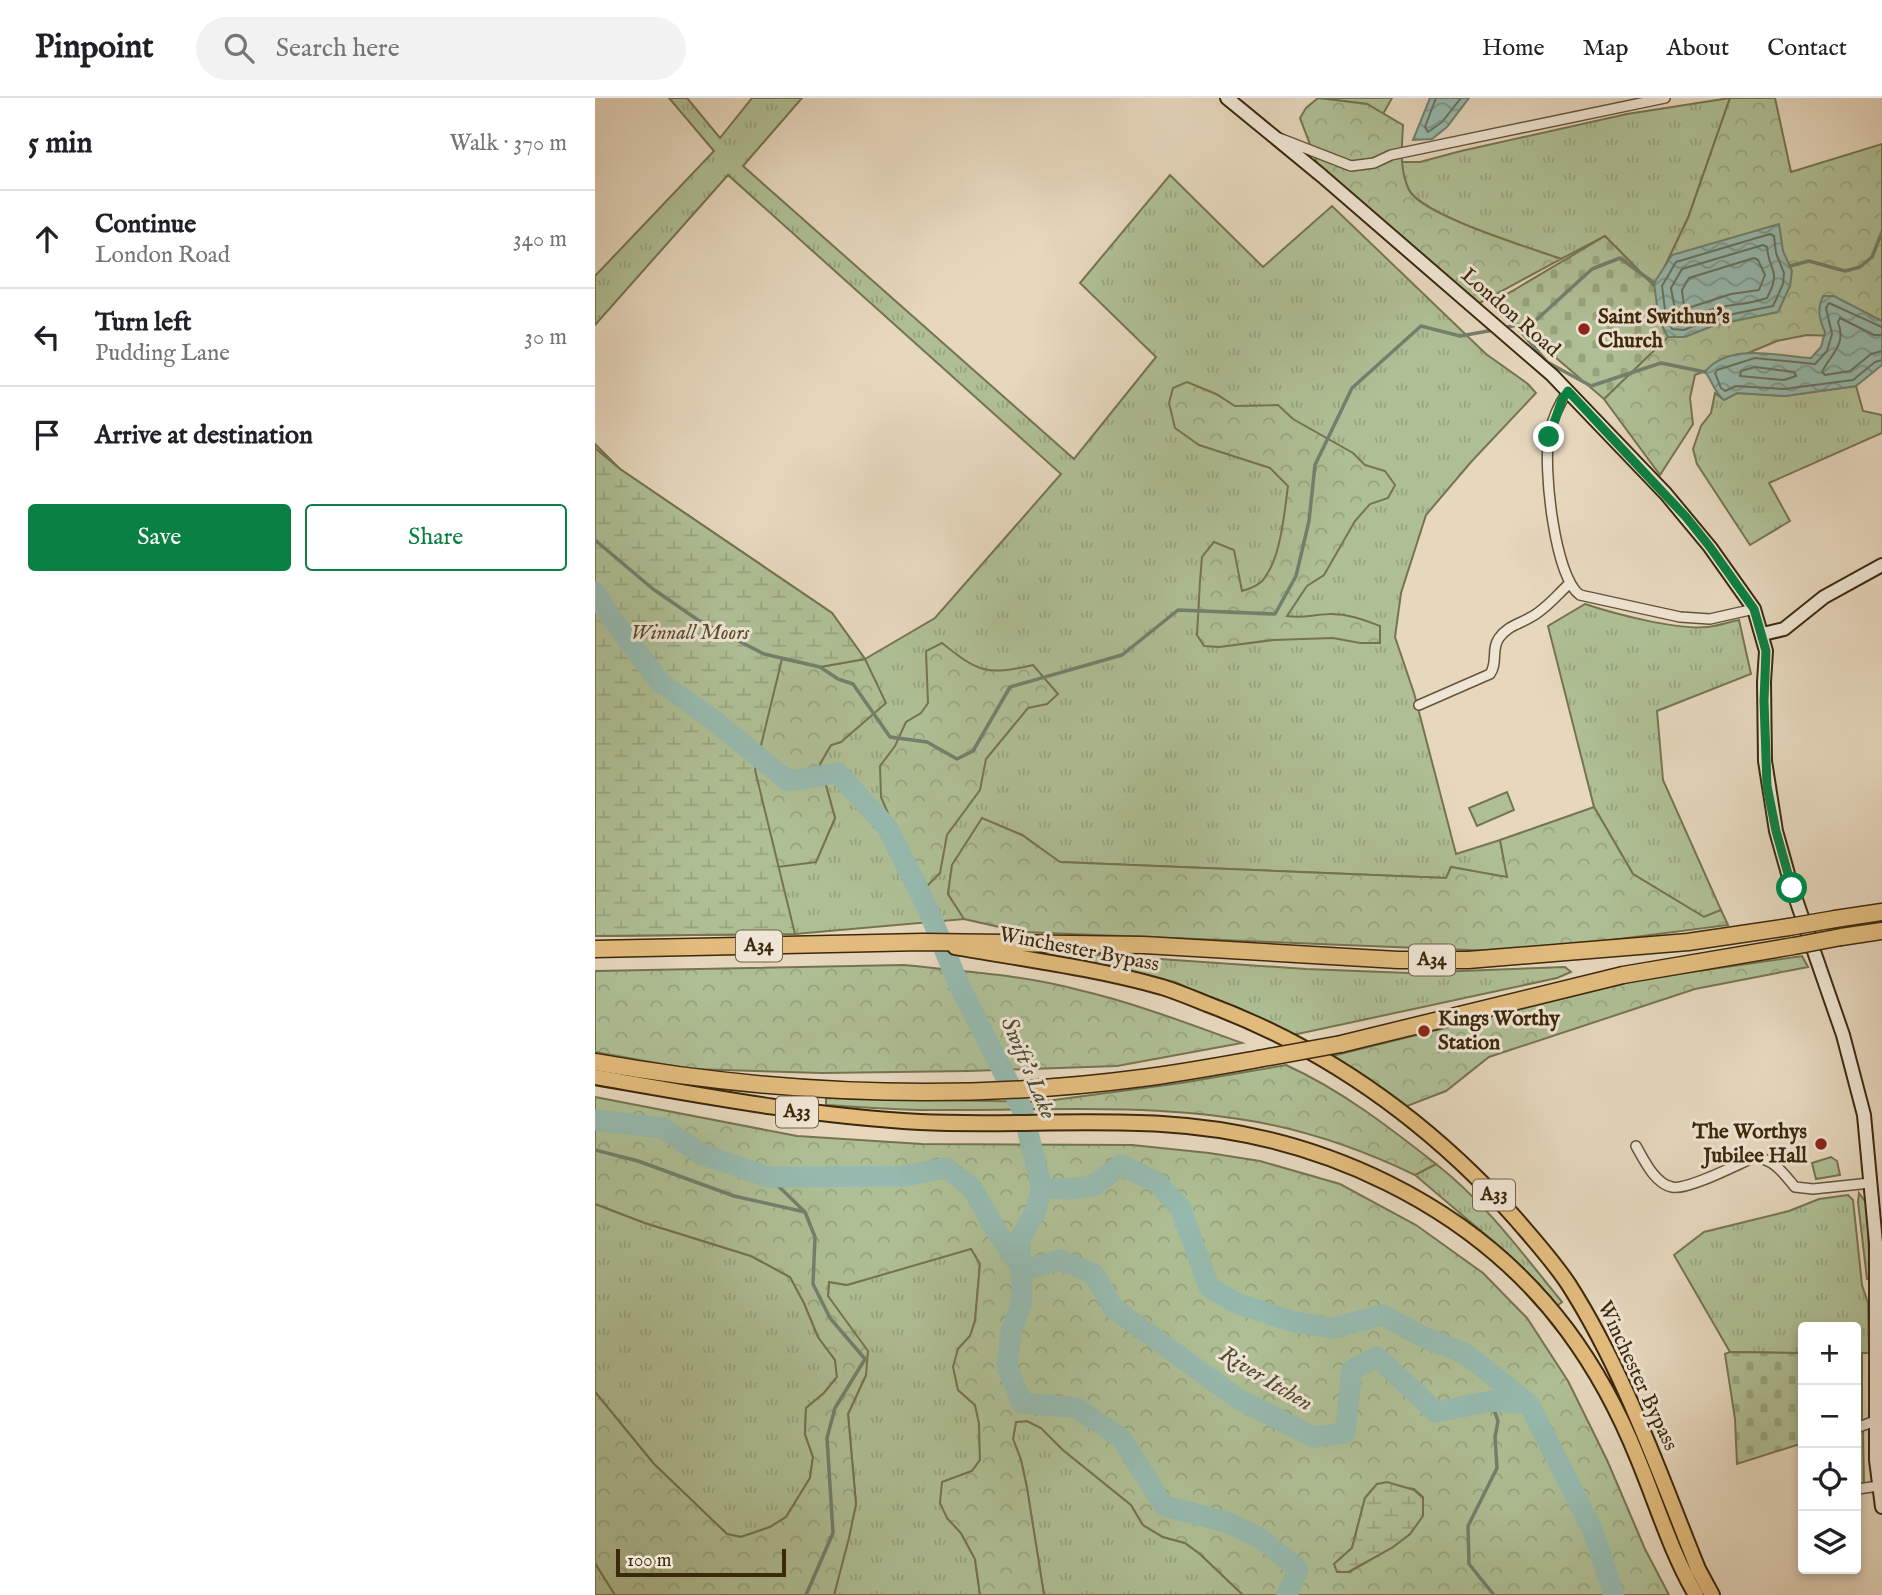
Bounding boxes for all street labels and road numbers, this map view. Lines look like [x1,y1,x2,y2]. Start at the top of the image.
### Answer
street label: London Road [1455,262,1566,364]
street label: Winchester Bypass [997,921,1161,979]
road number: A34 [736,930,782,961]
road number: A34 [1409,944,1455,975]
road number: A33 [776,1096,818,1128]
road number: A33 [1473,1180,1515,1210]
street label: Winchester Bypass [1590,1297,1684,1455]

